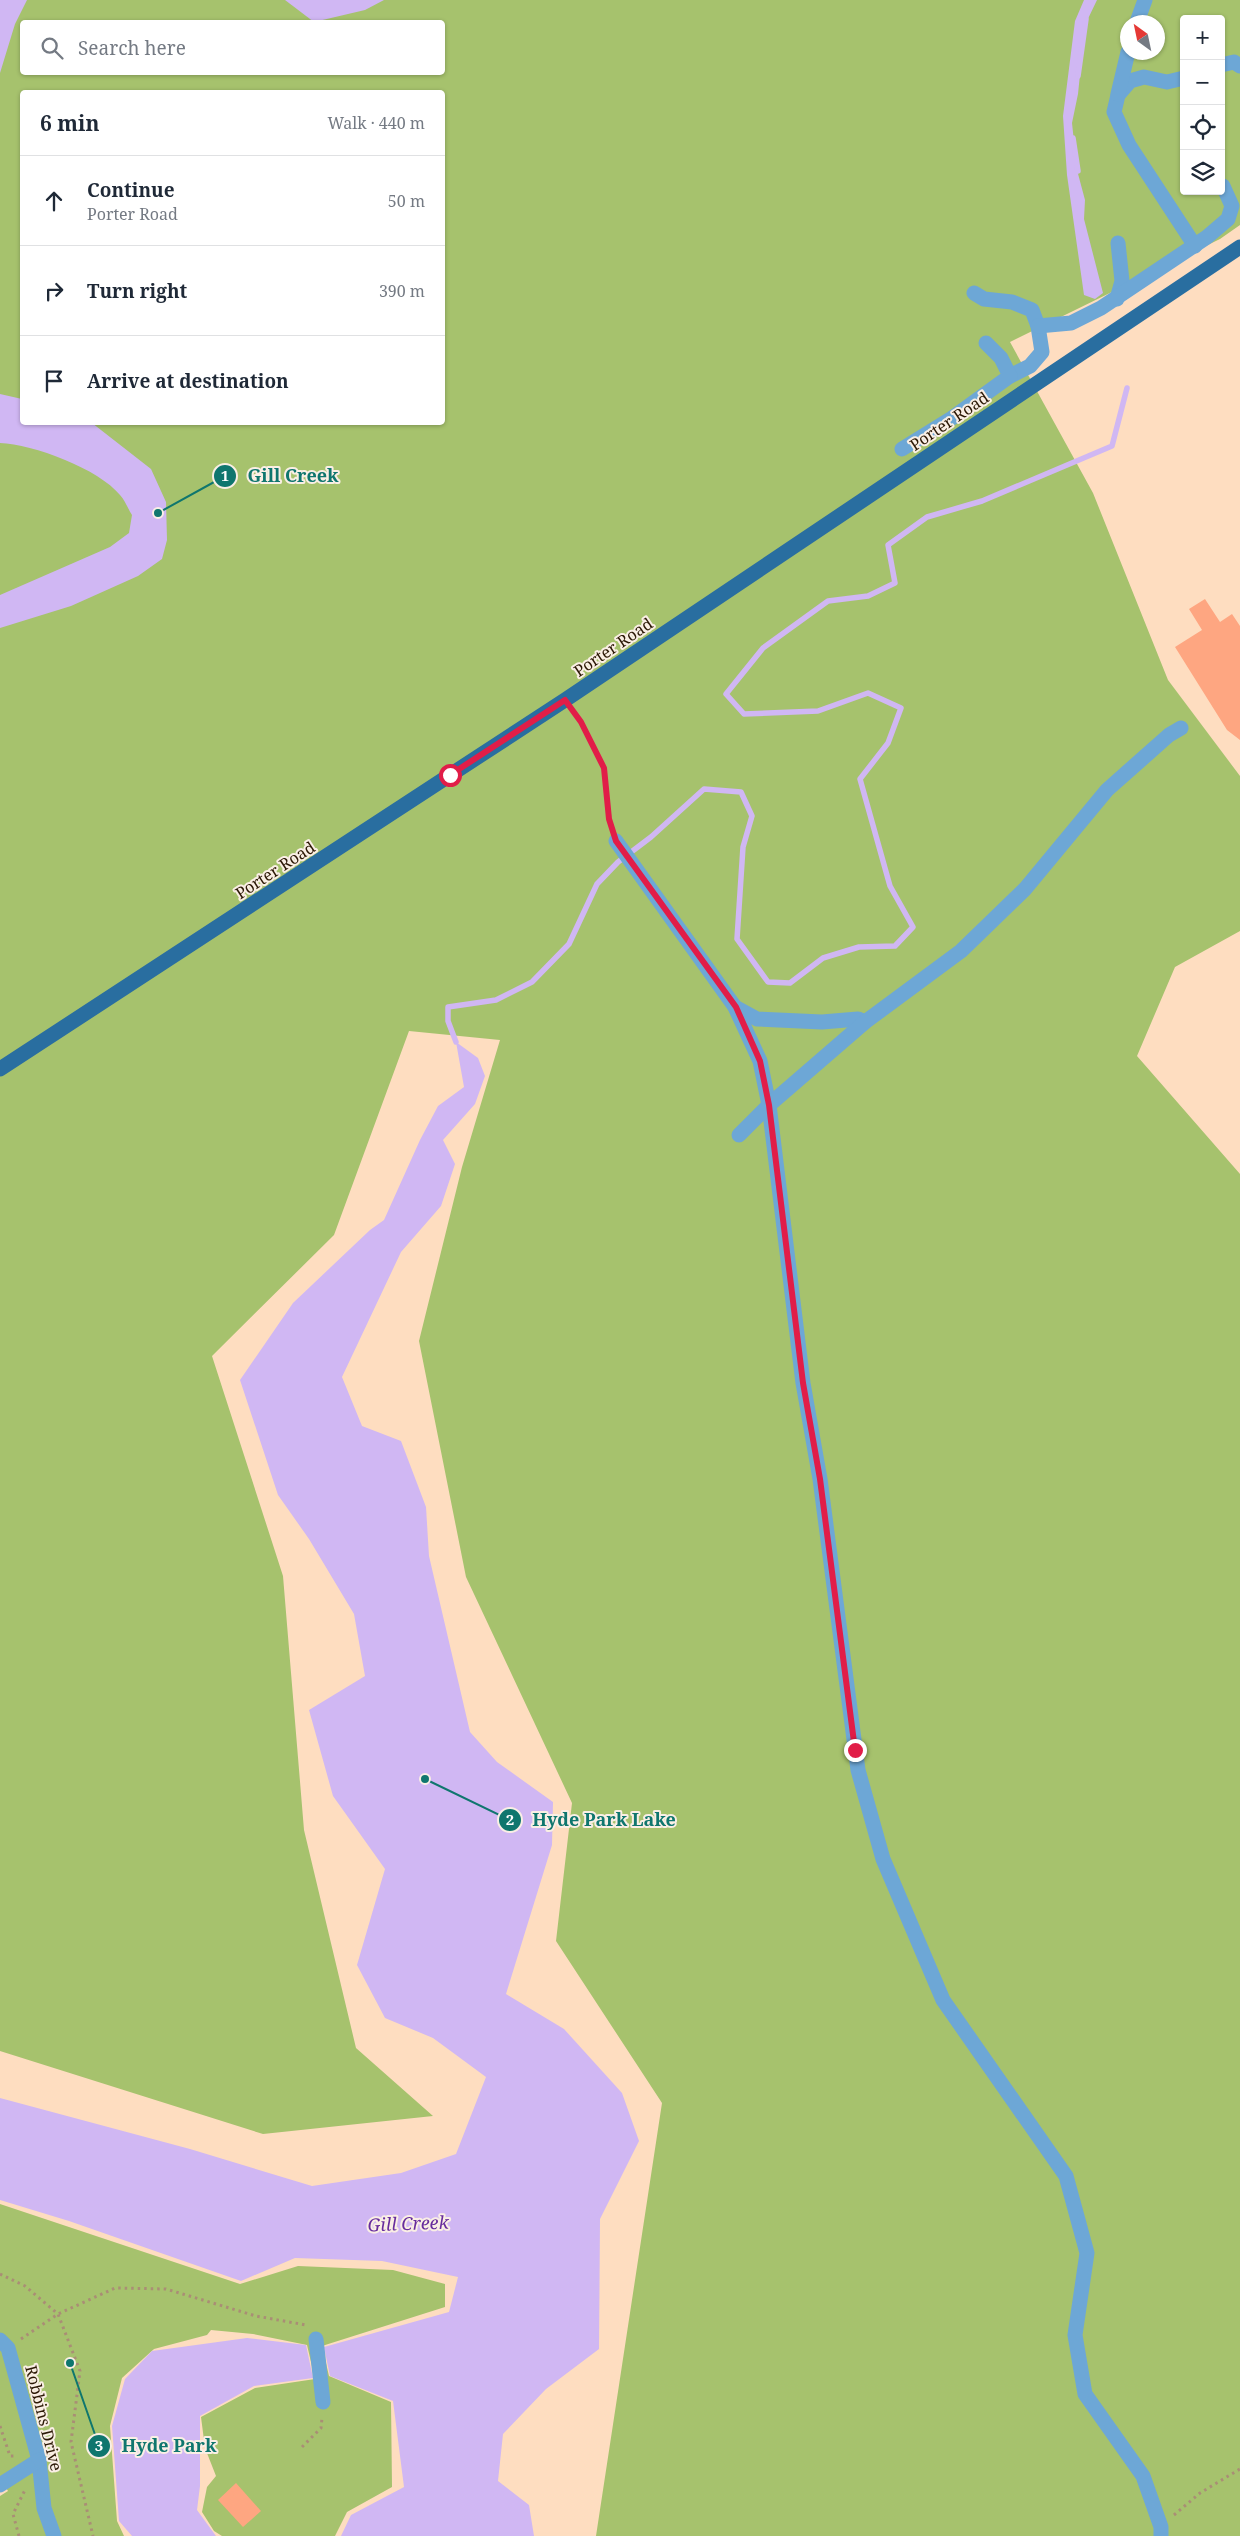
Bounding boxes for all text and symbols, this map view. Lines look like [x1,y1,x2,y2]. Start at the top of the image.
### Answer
north arrow [1120,15,1165,60]
map controls [1180,15,1225,195]
button: + [1180,15,1225,60]
search box [20,20,445,75]
icon: search [38,34,66,62]
text: Search here [78,35,186,61]
button: − [1180,60,1225,105]
button: locate [1180,105,1225,150]
text: 6 min [40,109,99,137]
text: Walk · 440 m [328,112,425,134]
button: layers [1180,150,1225,195]
text: Continue [87,177,175,203]
icon: ahead [40,187,68,215]
text: 50 m [388,190,425,212]
text: Porter Road [87,203,178,225]
icon: right [40,277,68,305]
text: Turn right [87,278,187,304]
text: 390 m [379,280,425,302]
icon: arrive [40,367,68,395]
text: Arrive at destination [87,368,289,394]
street label: Porter Road [905,386,993,456]
callout: Gill Creek [212,459,348,492]
text: Gill Creek [247,463,339,487]
text: 1 [221,465,229,485]
street label: Porter Road [569,612,657,682]
route start [439,764,462,787]
street label: Porter Road [231,836,319,904]
route end [844,1739,867,1762]
callout: Hyde Park Lake [498,1803,686,1836]
text: Hyde Park Lake [532,1807,676,1831]
text: 2 [506,1809,514,1829]
water label: Gill Creek [367,2210,450,2236]
street label: Robbins Drive [20,2363,68,2473]
callout: Hyde Park [87,2429,227,2462]
text: Hyde Park [122,2433,217,2457]
text: 3 [95,2435,103,2455]

